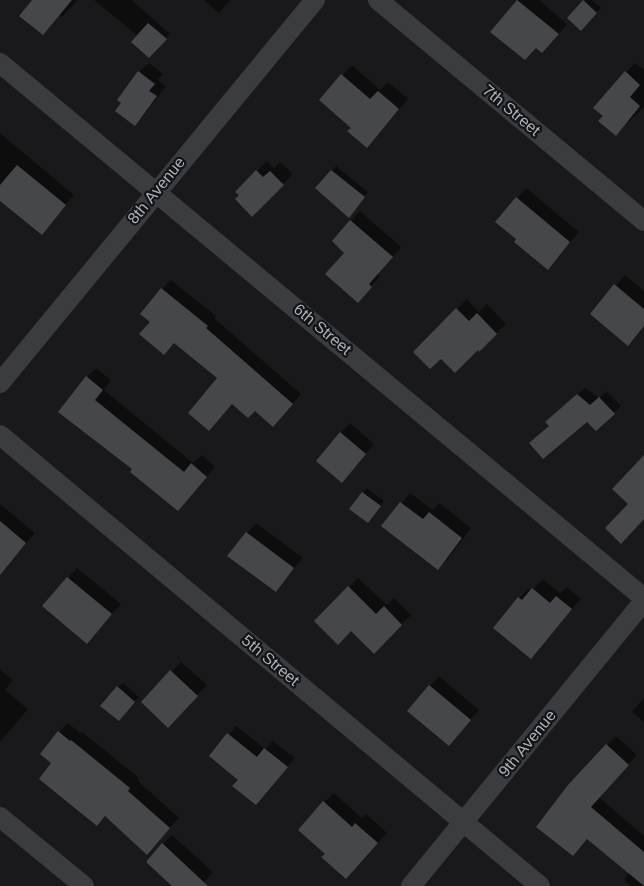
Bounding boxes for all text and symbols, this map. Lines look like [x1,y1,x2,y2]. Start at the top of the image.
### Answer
street label: 7th Street [478,81,544,141]
street label: 8th Avenue [124,154,190,228]
street label: 6th Street [289,300,355,360]
street label: 5th Street [237,631,303,691]
street label: 9th Avenue [495,707,561,781]

